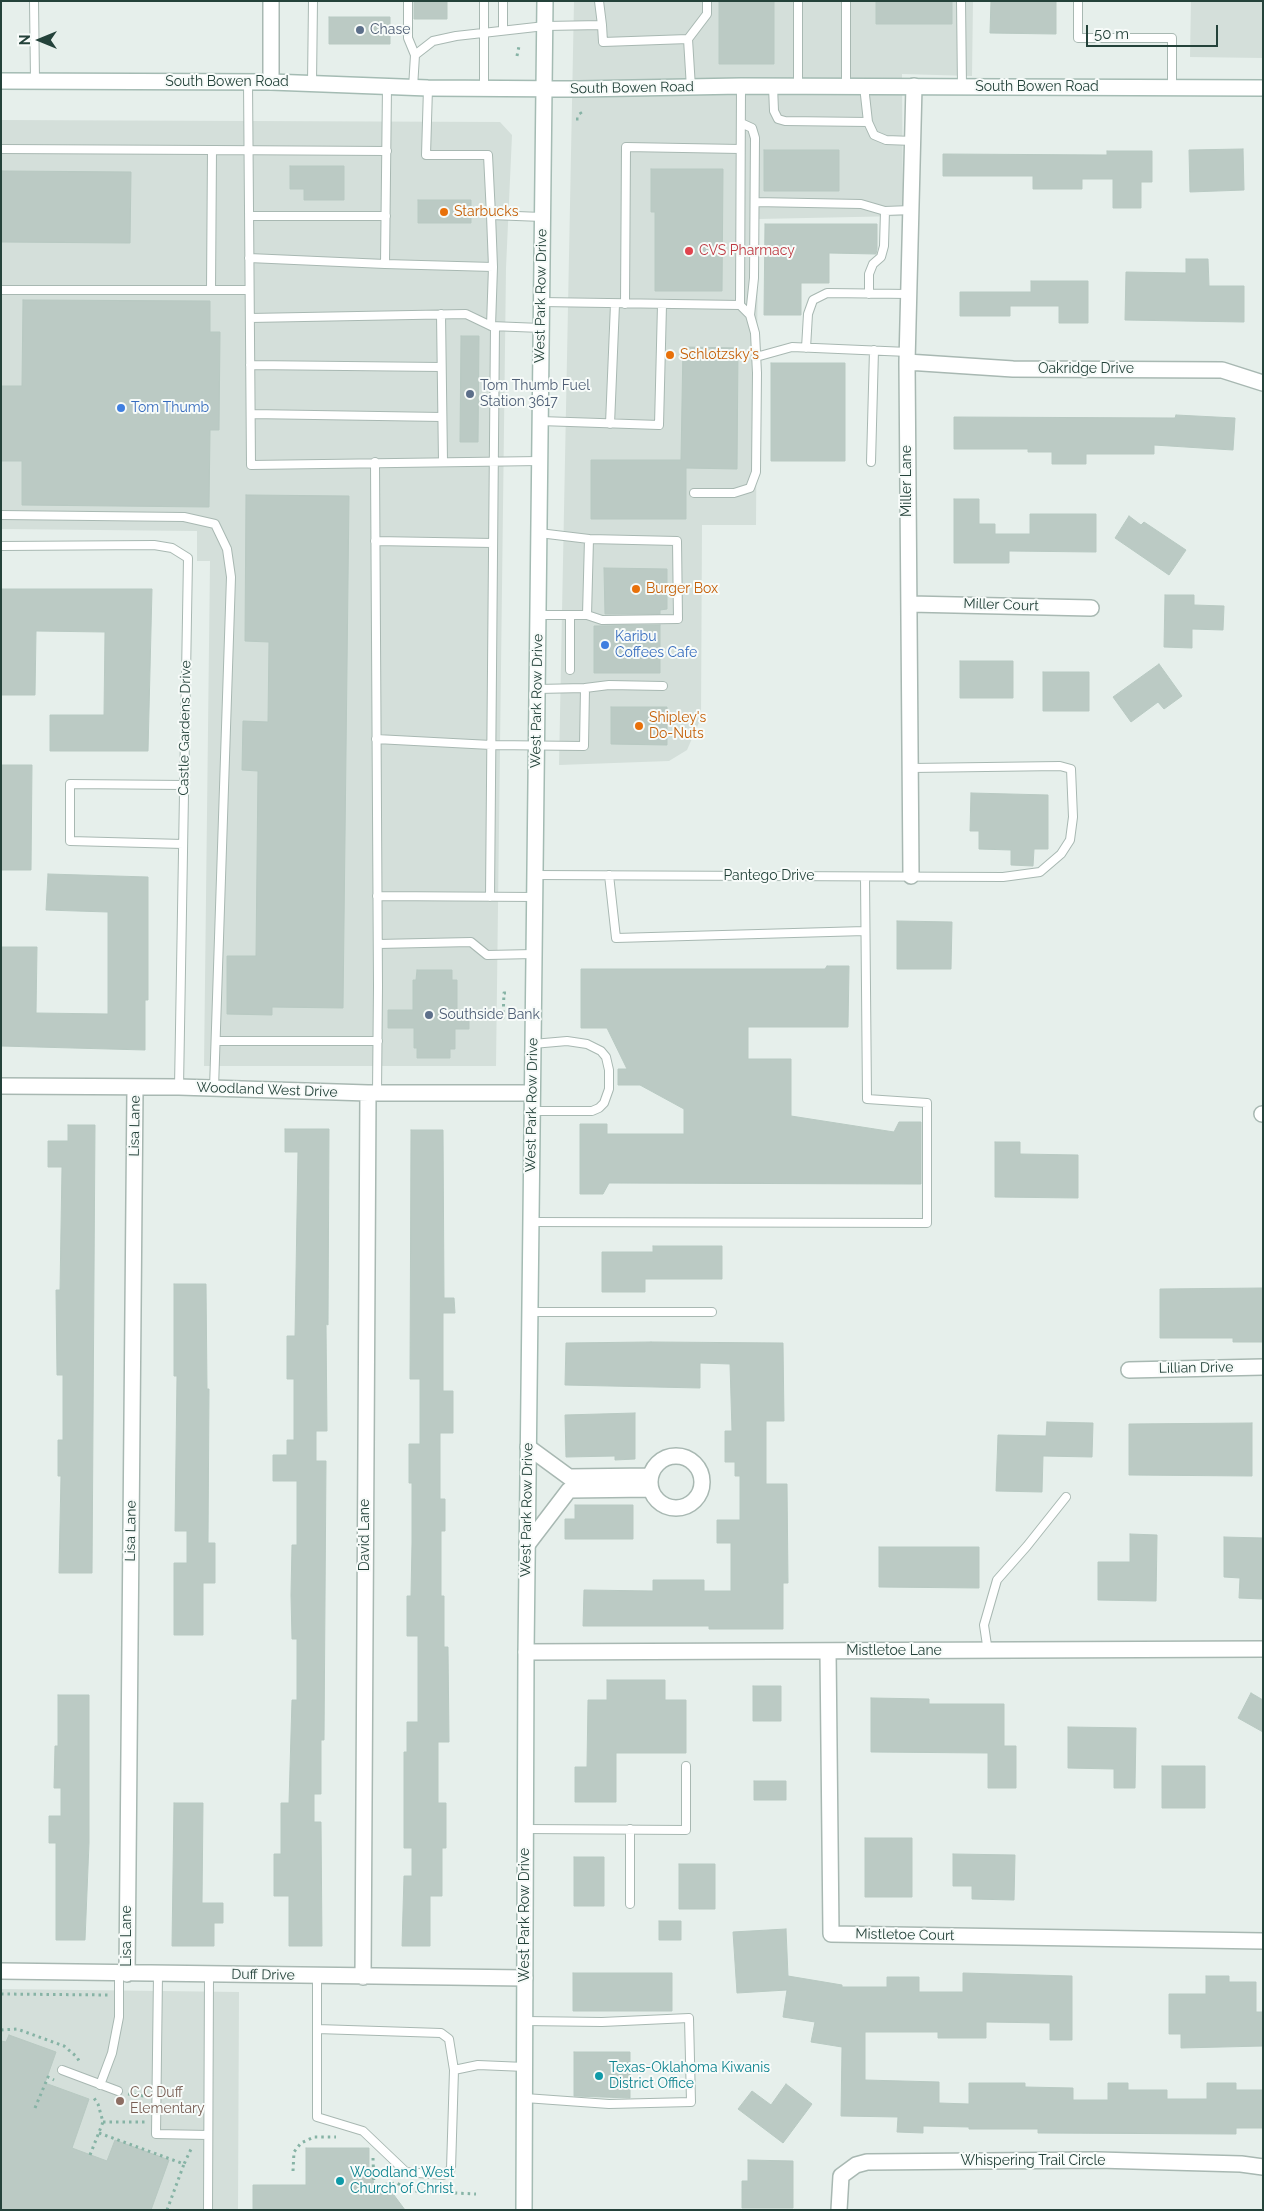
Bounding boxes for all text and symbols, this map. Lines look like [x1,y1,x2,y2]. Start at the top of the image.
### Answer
north arrow [15,15,65,65]
scale bar [1089,15,1222,47]
place label: Chase [370,22,410,38]
marker: Chase [354,24,366,36]
text: 50 m [1094,25,1129,43]
text: N [17,35,33,45]
street label: South Bowen Road [165,74,289,90]
street label: South Bowen Road [570,79,694,97]
street label: South Bowen Road [975,79,1099,95]
place label: Starbucks [454,204,518,220]
marker: Starbucks [438,206,450,218]
street label: West Park Row Drive [531,229,551,363]
place label: CVS Pharmacy [699,243,795,259]
marker: CVS Pharmacy [683,245,695,257]
place label: Schlotzsky's [680,347,759,363]
marker: Schlotzsky's [664,349,676,361]
street label: Oakridge Drive [1038,361,1134,377]
place label: Tom Thumb Fuel Station 3617 [480,378,590,411]
marker: Tom Thumb Fuel Station 3617 [464,388,476,400]
place label: Tom Thumb [131,400,209,416]
marker: Tom Thumb [115,402,127,414]
street label: Miller Lane [899,445,915,517]
place label: Burger Box [646,581,718,597]
marker: Burger Box [630,583,642,595]
street label: Miller Court [963,595,1039,615]
place label: Karibu Coffees Cafe [615,629,697,662]
street label: West Park Row Drive [527,634,547,768]
marker: Karibu Coffees Cafe [599,639,611,651]
street label: Castle Gardens Drive [175,660,195,796]
place label: Shipley's Do-Nuts [649,710,706,742]
marker: Shipley's Do-Nuts [633,720,645,732]
street label: Pantego Drive [723,868,815,884]
place label: Southside Bank [439,1007,540,1023]
marker: Southside Bank [423,1009,435,1021]
street label: West Park Row Drive [522,1038,542,1172]
street label: Woodland West Drive [196,1079,338,1101]
street label: Lisa Lane [126,1095,144,1157]
street label: Lillian Drive [1159,1359,1233,1377]
street label: West Park Row Drive [517,1443,537,1577]
street label: David Lane [357,1499,373,1571]
street label: Lisa Lane [122,1500,140,1562]
street label: Mistletoe Lane [846,1643,942,1659]
street label: West Park Row Drive [517,1848,533,1982]
street label: Lisa Lane [119,1905,135,1967]
street label: Mistletoe Court [855,1926,955,1944]
street label: Duff Drive [231,1966,295,1984]
place label: Texas-Oklahoma Kiwanis District Office [609,2060,770,2092]
marker: Texas-Oklahoma Kiwanis District Office [593,2070,605,2082]
place label: C C Duff Elementary [130,2085,205,2118]
marker: C C Duff Elementary [114,2095,126,2107]
street label: Whispering Trail Circle [960,2153,1106,2169]
place label: Woodland West Church of Christ [350,2165,454,2198]
marker: Woodland West Church of Christ [334,2175,346,2187]

